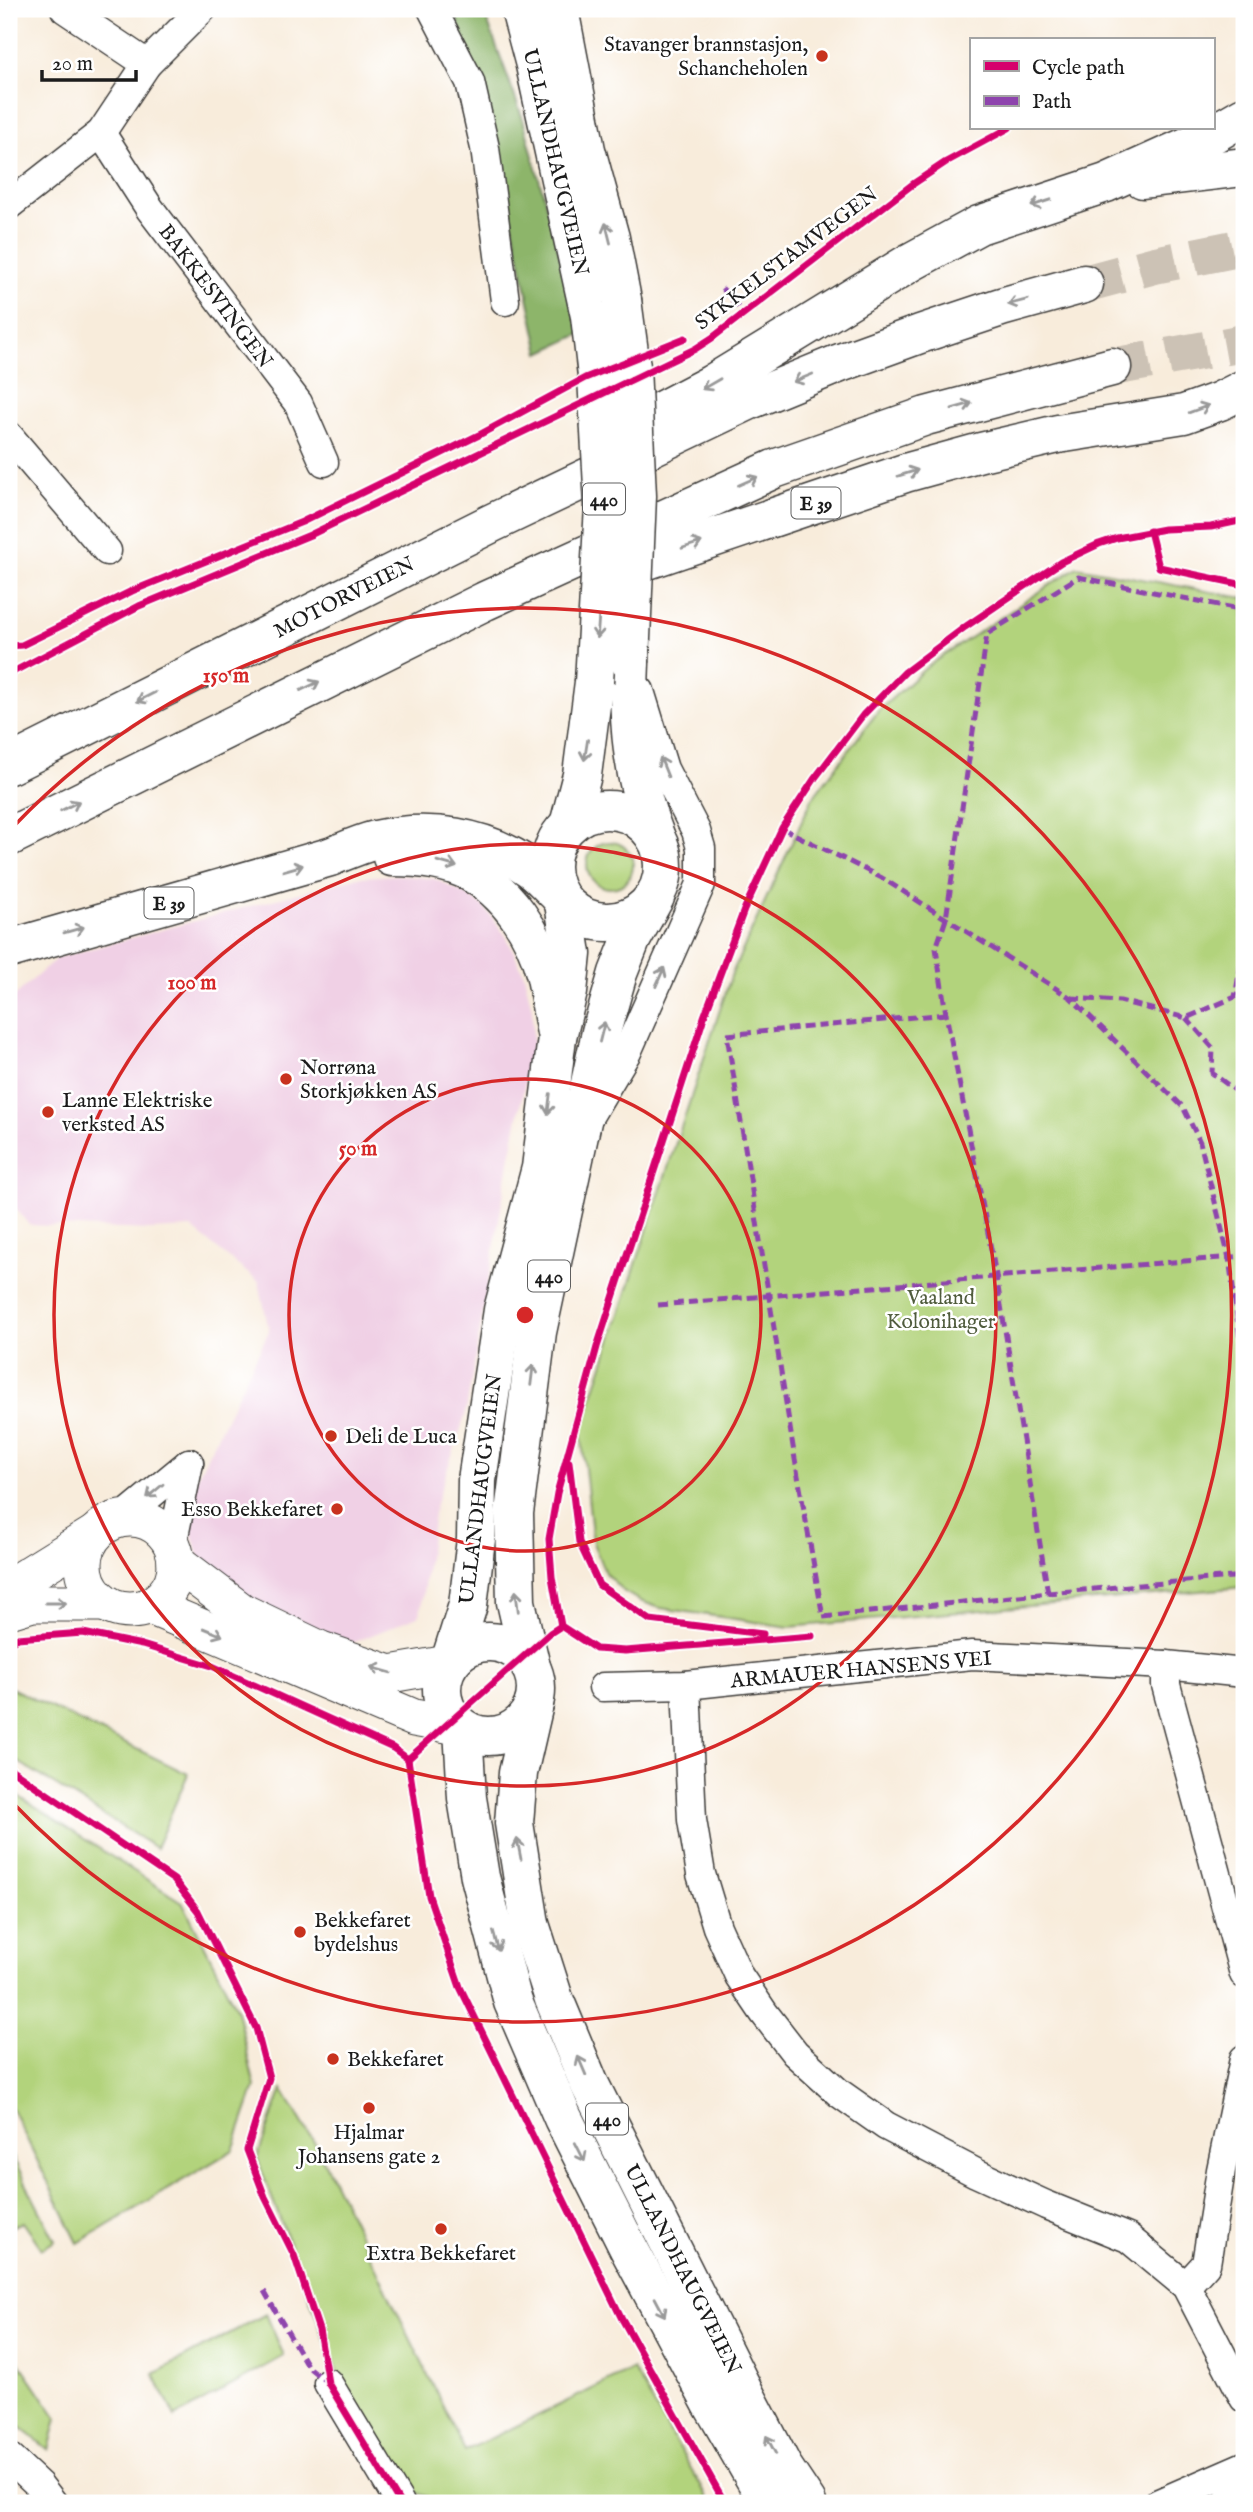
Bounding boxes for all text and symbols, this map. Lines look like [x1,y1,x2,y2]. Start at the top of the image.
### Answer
place label: Stavanger brannstasjon, Schancheholen [604,32,808,83]
scale bar [42,38,136,82]
legend [970,38,1214,130]
street label: ULLANDHAUGVEIEN [515,46,594,278]
marker: Stavanger brannstasjon, Schancheholen [814,48,830,64]
text: 20 m [52,51,93,78]
text: Cycle path [1032,55,1125,82]
text: Path [1032,89,1071,116]
street label: SYKKELSTAMVEGEN [690,181,884,337]
one-way arrow [1030,197,1052,210]
street label: BAKKESVINGEN [152,219,278,374]
one-way arrow [601,222,614,245]
one-way arrow [1007,296,1030,309]
one-way arrow [793,372,815,385]
one-way arrow [702,377,722,391]
one-way arrow [951,398,973,411]
one-way arrow [1187,402,1209,414]
one-way arrow [897,465,919,478]
one-way arrow [737,474,758,487]
road number: 440 [583,484,625,514]
road number: E 39 [792,488,840,518]
one-way arrow [681,537,703,550]
street label: MOTORVEIEN [270,551,420,645]
one-way arrow [591,617,604,639]
text: 150 m [203,663,250,690]
one-way arrow [299,679,320,693]
one-way arrow [136,690,157,704]
one-way arrow [579,738,592,761]
one-way arrow [656,756,669,778]
one-way arrow [59,798,80,812]
one-way arrow [435,858,457,871]
one-way arrow [282,860,304,873]
road number: E 39 [144,888,194,918]
one-way arrow [63,922,85,935]
one-way arrow [654,967,667,988]
text: 100 m [167,970,217,997]
one-way arrow [596,1021,609,1044]
place label: Norrøna Storkjøkken AS [300,1055,437,1106]
marker: Norrøna Storkjøkken AS [278,1071,294,1087]
place label: Lanne Elektriske verksted AS [62,1088,213,1139]
one-way arrow [542,1093,555,1115]
marker: Lanne Elektriske verksted AS [40,1104,56,1120]
text: 50 m [339,1136,378,1163]
road number: 440 [528,1260,570,1292]
park label: Vaaland Kolonihager [886,1285,996,1336]
centre of rings [513,1303,537,1327]
one-way arrow [526,1364,539,1386]
street label: ULLANDHAUGVEIEN [454,1372,509,1606]
place label: Deli de Luca [345,1424,458,1451]
marker: Deli de Luca [323,1428,339,1444]
one-way arrow [146,1483,164,1499]
place label: Esso Bekkefaret [181,1497,323,1524]
marker: Esso Bekkefaret [329,1501,345,1517]
one-way arrow [511,1590,524,1613]
one-way arrow [44,1596,67,1610]
one-way arrow [202,1626,223,1639]
street label: ARMAUER HANSENS VEI [728,1646,993,1695]
one-way arrow [371,1663,393,1676]
one-way arrow [512,1838,525,1861]
place label: Bekkefaret bydelshus [314,1908,411,1959]
marker: Bekkefaret bydelshus [292,1924,308,1940]
one-way arrow [491,1930,504,1952]
place label: Bekkefaret [347,2047,444,2074]
marker: Bekkefaret [325,2051,341,2067]
one-way arrow [575,2056,588,2078]
marker: Hjalmar Johansens gate 2 [361,2100,377,2116]
road number: 440 [586,2104,628,2134]
place label: Hjalmar Johansens gate 2 [296,2120,440,2171]
one-way arrow [573,2141,587,2162]
street label: ULLANDHAUGVEIEN [617,2160,746,2379]
marker: Extra Bekkefaret [433,2221,449,2237]
place label: Extra Bekkefaret [366,2241,516,2268]
one-way arrow [654,2296,667,2317]
one-way arrow [764,2435,778,2456]

